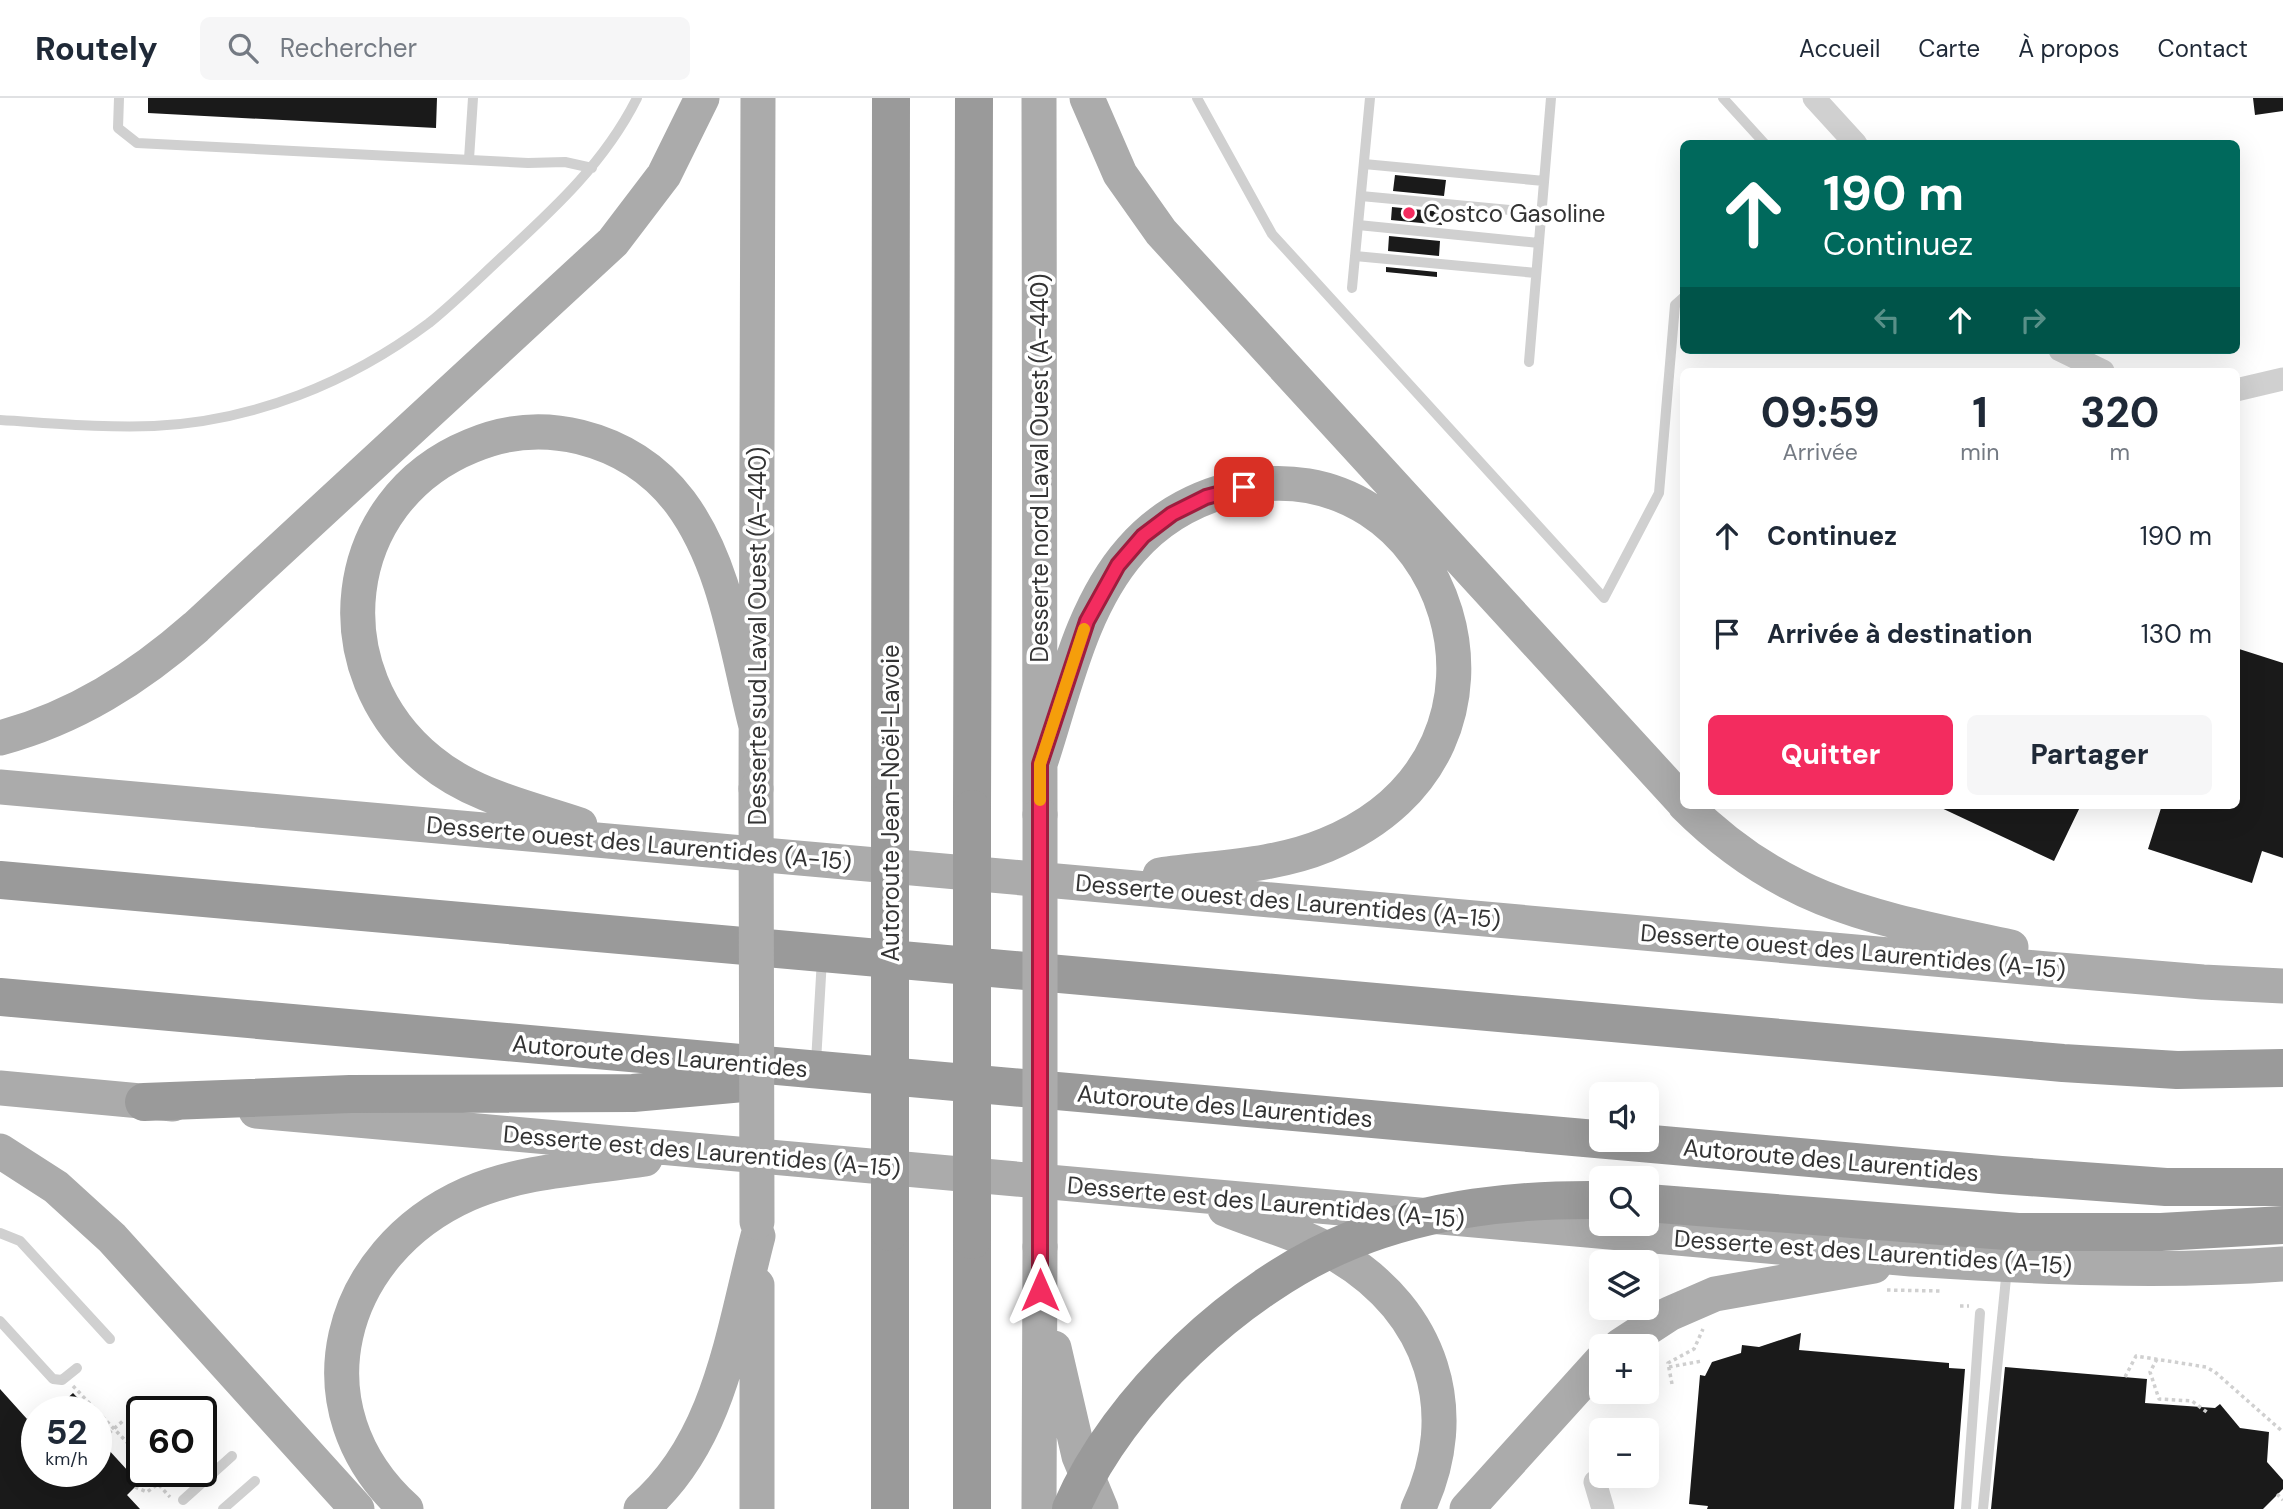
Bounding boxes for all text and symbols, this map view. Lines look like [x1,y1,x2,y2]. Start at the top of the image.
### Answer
search box [200,17,690,80]
text: Routely [35,27,158,70]
icon: search [224,29,262,67]
text: Rechercher [280,31,417,65]
text: Accueil [1799,33,1880,64]
text: Carte [1918,33,1980,64]
text: À propos [2018,33,2120,64]
text: Contact [2158,33,2248,64]
text: 190 m [1823,161,1964,225]
icon: ahead [1708,168,1799,259]
place label: Costco Gasoline [1423,198,1605,229]
marker: Costco Gasoline [1401,205,1417,221]
text: Continuez [1823,223,1973,265]
street label: Desserte nord Laval Ouest (A-440) [1024,274,1055,662]
icon: left [1868,301,1906,339]
icon: ahead [1941,301,1979,339]
icon: right [2014,301,2052,339]
text: 09:59 [1761,385,1880,440]
text: 1 [1972,385,1988,440]
text: 320 [2080,385,2159,440]
text: Arrivée [1782,437,1858,467]
text: min [1960,437,2000,467]
text: m [2110,437,2130,467]
street label: Desserte sud Laval Ouest (A-440) [742,447,773,825]
pin [1214,457,1274,517]
icon: arrive [1225,468,1263,506]
icon: ahead [1708,517,1746,555]
text: Continuez [1767,519,1897,553]
text: 190 m [2140,519,2212,553]
icon: arrive [1708,615,1746,653]
text: Arrivée à destination [1767,617,2033,651]
text: 130 m [2141,617,2212,651]
street label: Autoroute Jean-Noël-Lavoie [875,644,906,962]
button: Quitter [1708,715,1953,795]
button: Partager [1967,715,2212,795]
street label: Desserte ouest des Laurentides (A-15) [425,809,853,877]
street label: Desserte ouest des Laurentides (A-15) [1074,867,1502,935]
street label: Desserte ouest des Laurentides (A-15) [1639,917,2067,985]
street label: Autoroute des Laurentides [511,1028,809,1084]
street label: Autoroute des Laurentides [1076,1078,1374,1134]
map controls [1589,1082,1659,1488]
button: sound [1589,1082,1659,1152]
street label: Desserte est des Laurentides (A-15) [502,1118,902,1184]
street label: Autoroute des Laurentides [1682,1132,1980,1188]
button: search [1589,1166,1659,1236]
street label: Desserte est des Laurentides (A-15) [1066,1169,1466,1235]
street label: Desserte est des Laurentides (A-15) [1673,1223,2073,1281]
button: layers [1589,1250,1659,1320]
position arrow [1003,1253,1077,1327]
button: + [1589,1334,1659,1404]
speed limit sign: 60 [126,1396,217,1487]
text: 52 [46,1409,87,1455]
button: − [1589,1418,1659,1488]
text: km/h [45,1447,88,1471]

